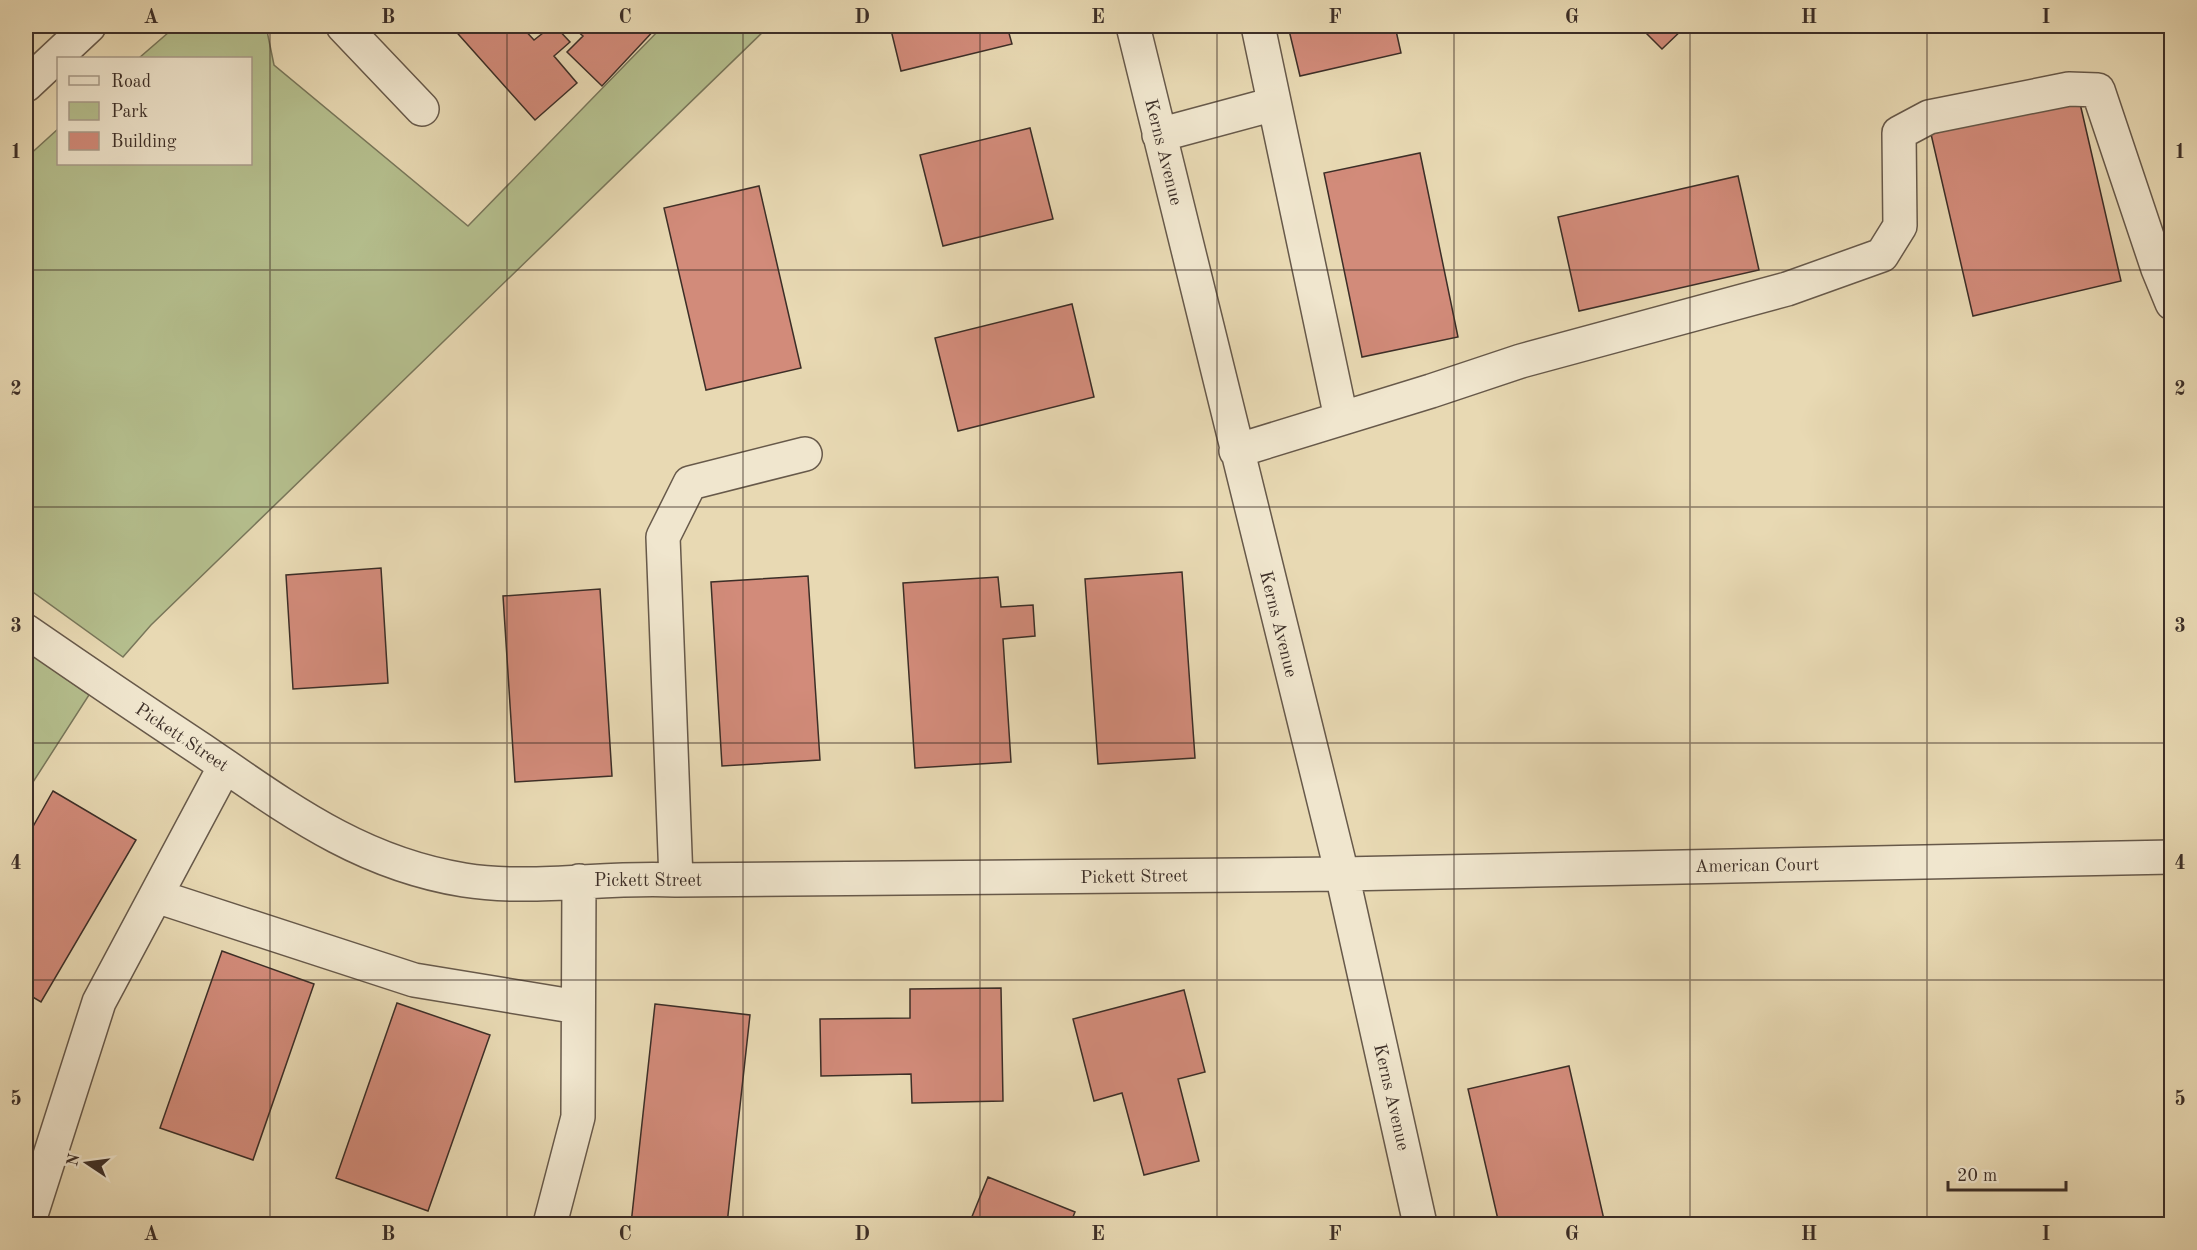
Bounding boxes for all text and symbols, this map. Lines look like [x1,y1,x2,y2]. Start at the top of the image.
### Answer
text: A [143,8,159,28]
text: B [381,8,395,28]
text: C [618,8,632,28]
text: D [854,8,870,28]
text: E [1091,8,1105,28]
text: F [1328,8,1342,28]
text: G [1565,8,1579,28]
text: H [1801,8,1817,28]
text: I [2042,8,2050,28]
legend [57,57,252,165]
text: Road [111,73,151,91]
street label: Kerns Avenue [1141,97,1185,207]
text: Park [111,103,148,121]
text: Building [111,133,177,151]
text: 1 [10,143,22,163]
text: 1 [2174,143,2186,163]
text: 2 [10,380,22,400]
text: 2 [2174,380,2186,400]
street label: Kerns Avenue [1256,569,1300,679]
text: 3 [10,617,22,637]
text: 3 [2174,617,2186,637]
street label: Pickett Street [132,700,231,775]
text: 4 [10,854,22,874]
text: 4 [2174,854,2186,874]
street label: American Court [1695,856,1819,876]
street label: Pickett Street [1080,867,1188,887]
street label: Pickett Street [594,872,702,890]
street label: Kerns Avenue [1370,1042,1412,1152]
text: 5 [10,1089,22,1110]
text: 5 [2174,1089,2186,1110]
north arrow [57,1133,117,1193]
text: N [65,1152,84,1168]
scale bar [1948,1154,2066,1192]
text: 20 m [1957,1167,1997,1185]
text: A [143,1225,159,1245]
text: B [381,1225,395,1245]
text: C [618,1225,632,1245]
text: D [854,1225,870,1245]
text: E [1091,1225,1105,1245]
text: F [1328,1225,1342,1245]
text: G [1565,1225,1579,1245]
text: H [1801,1225,1817,1245]
text: I [2042,1225,2050,1245]

